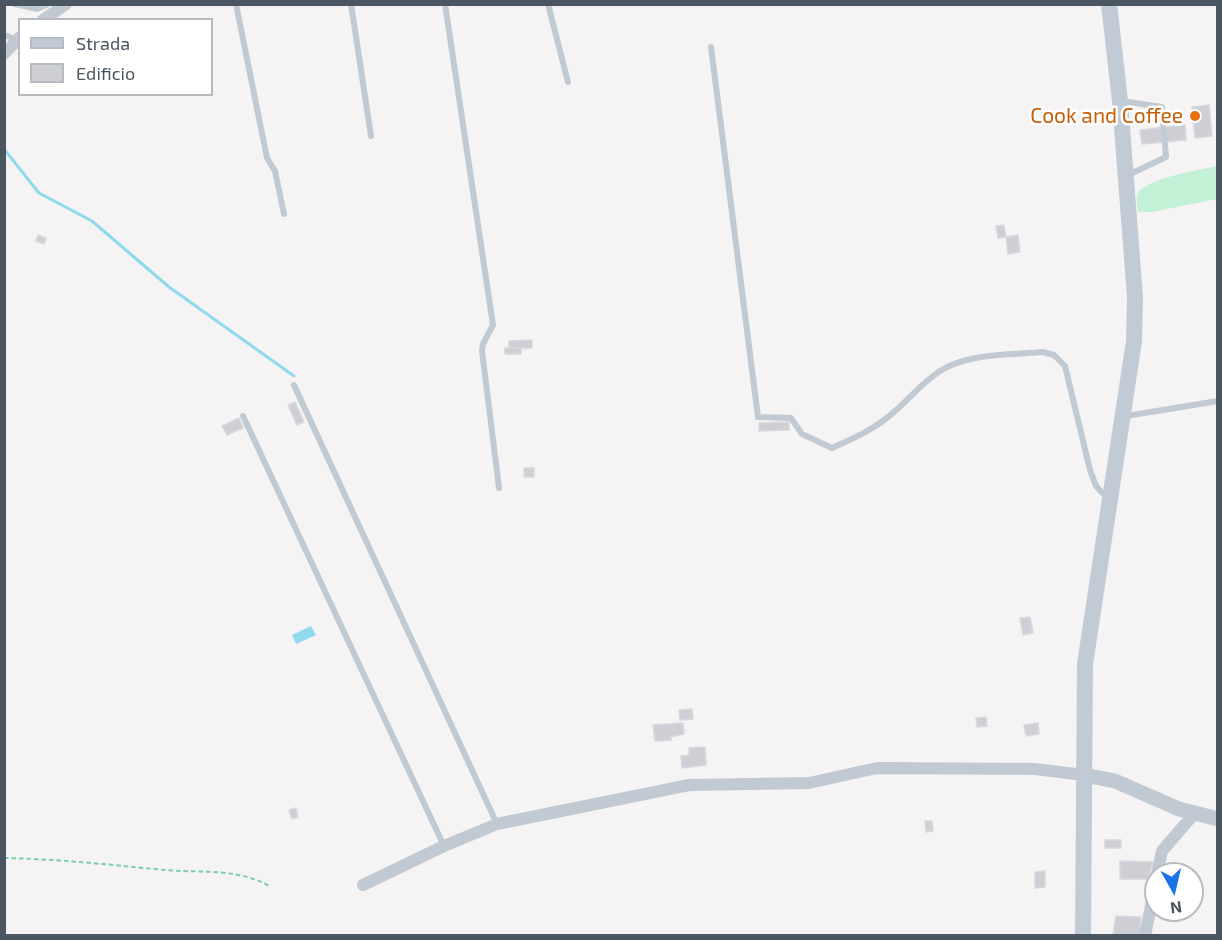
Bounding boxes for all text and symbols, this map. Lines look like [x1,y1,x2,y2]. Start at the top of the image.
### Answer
legend [18,18,213,96]
text: Strada [76,32,130,54]
text: Edificio [76,62,135,84]
place label: Cook and Coffee [1030,103,1183,129]
marker: Cook and Coffee [1188,109,1202,123]
north arrow [1144,862,1204,922]
text: N [1169,898,1183,919]

